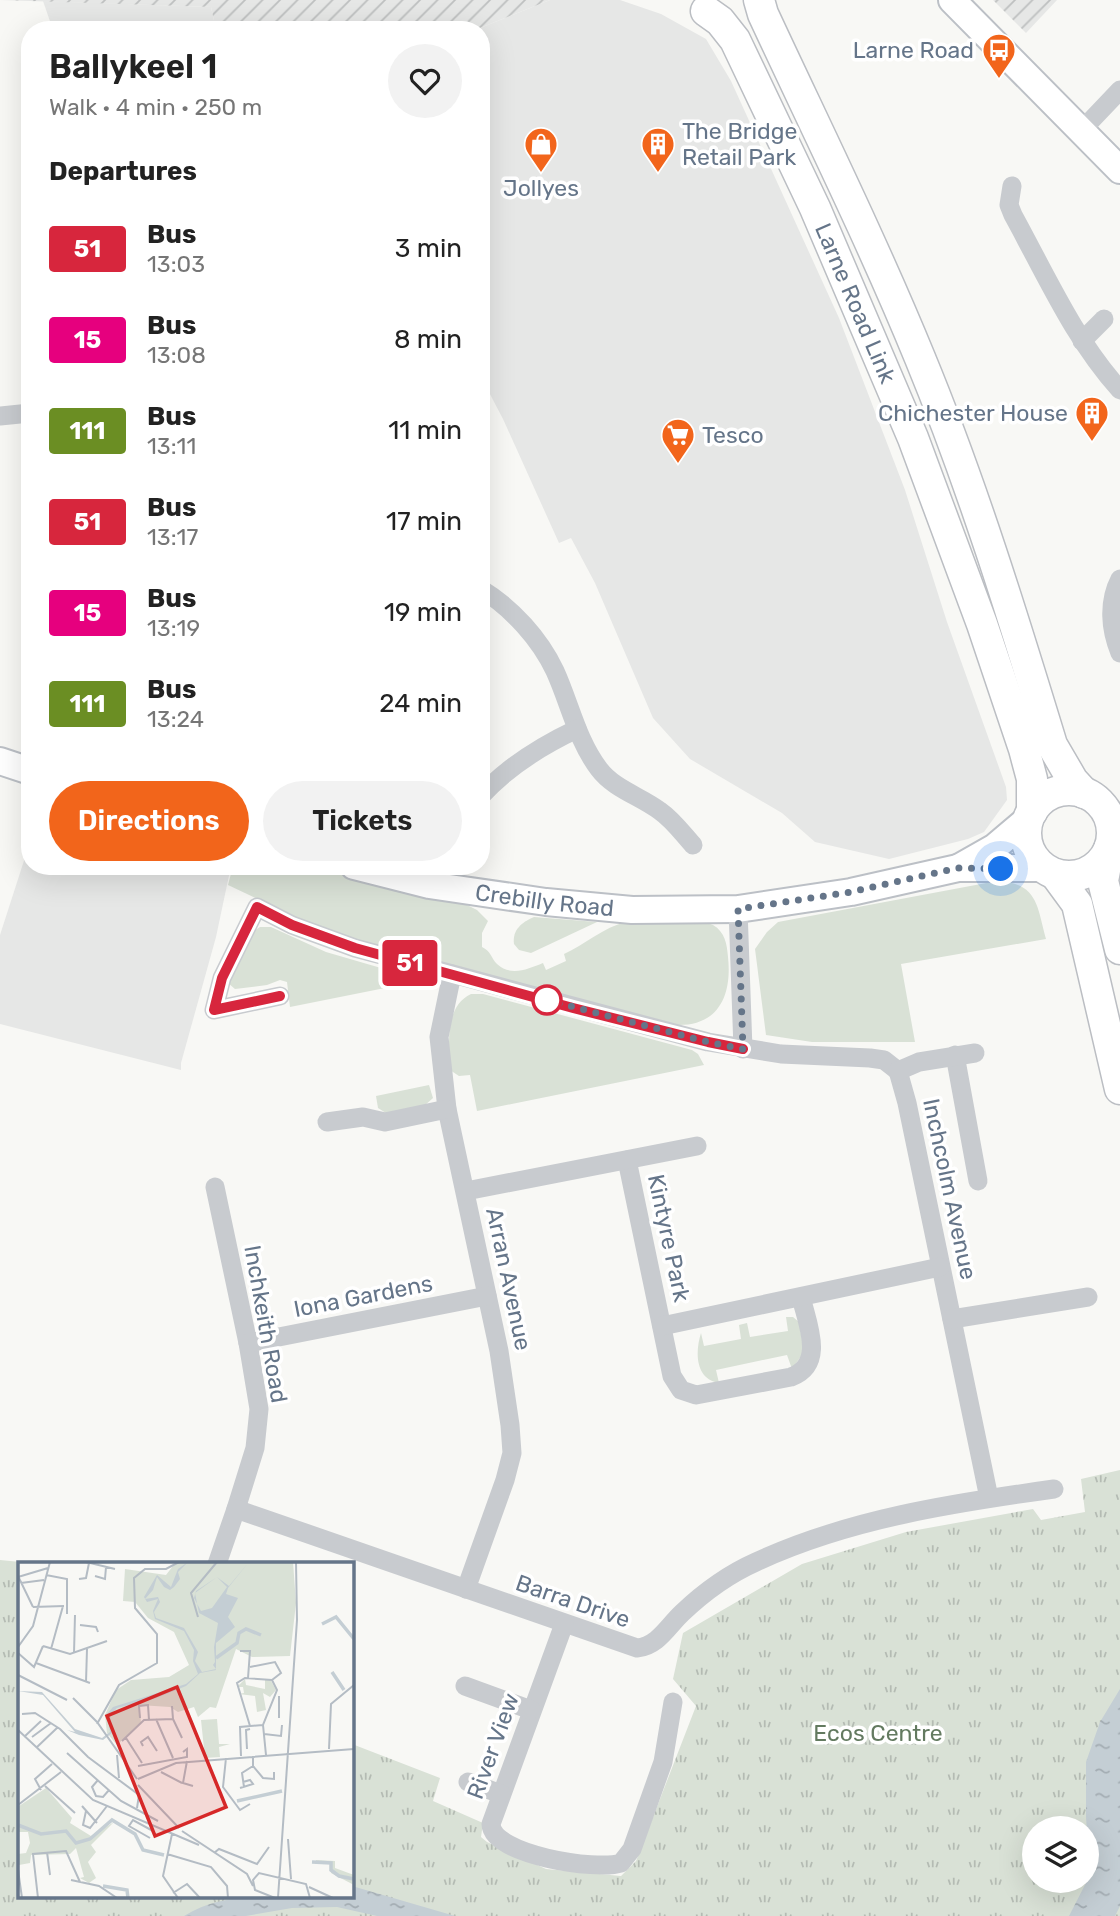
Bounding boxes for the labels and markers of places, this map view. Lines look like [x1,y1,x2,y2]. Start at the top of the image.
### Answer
bus stop icon: Larne Road [980,31,1018,80]
place label: Larne Road [853,36,974,64]
place label: The Bridge Retail Park [682,117,797,171]
shop icon: Jollyes [522,125,560,174]
building icon: The Bridge Retail Park [639,125,677,174]
place label: Jollyes [503,174,579,202]
building icon: Chichester House [1073,394,1111,443]
place label: Chichester House [878,399,1068,427]
supermarket icon: Tesco [659,416,697,465]
place label: Tesco [702,421,764,449]
unlabelled marker [532,985,562,1015]

